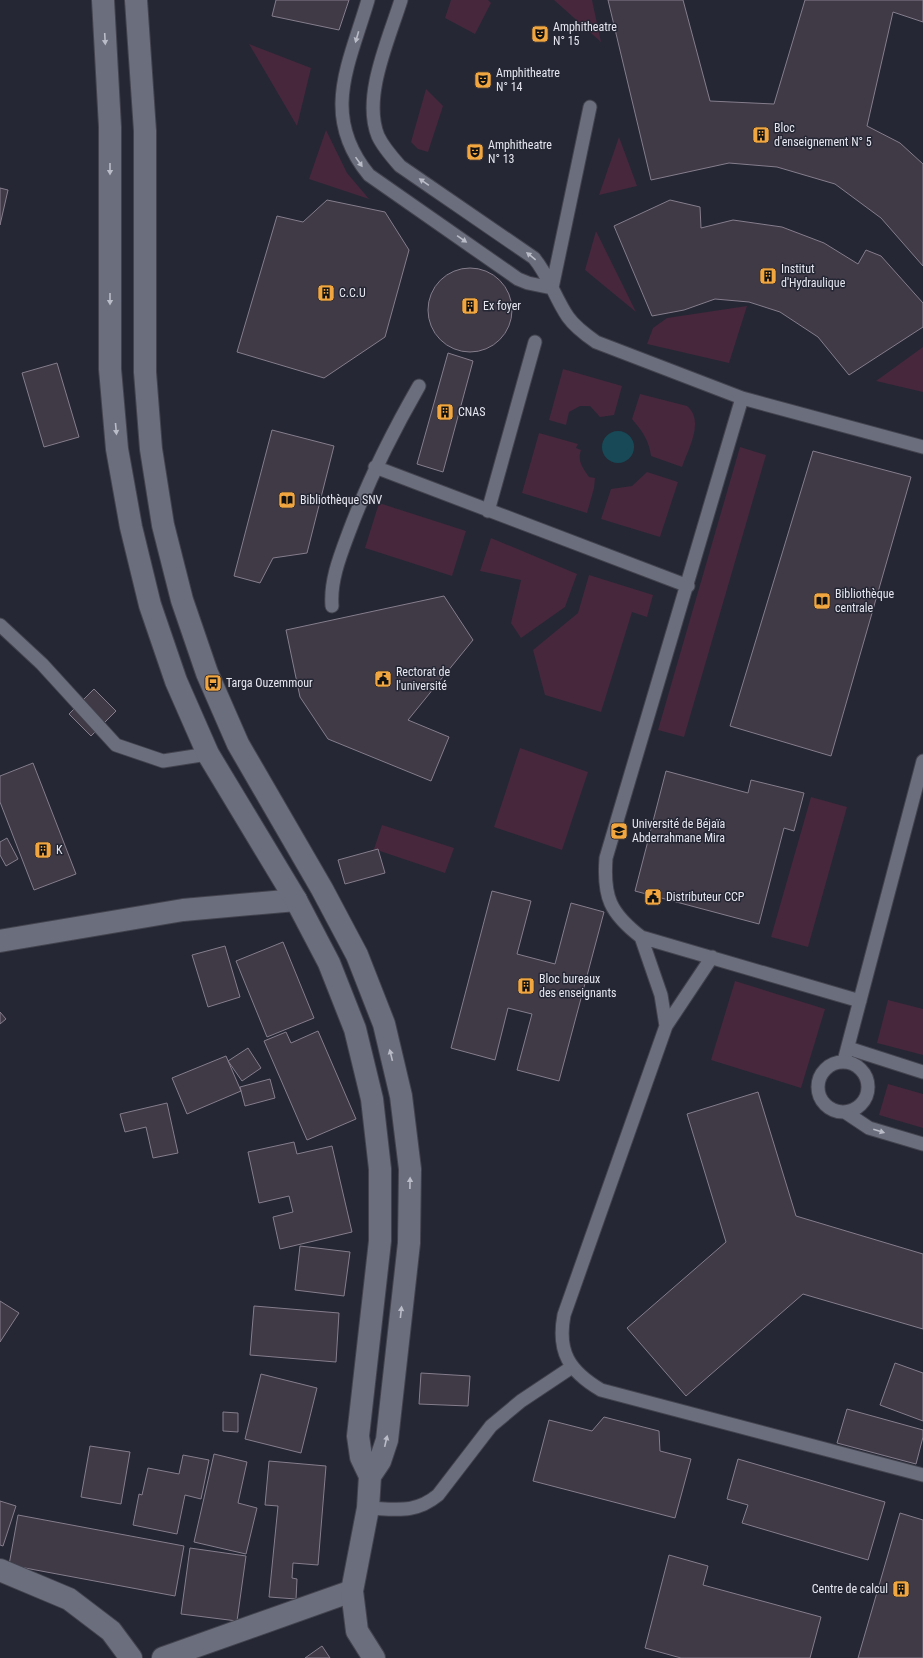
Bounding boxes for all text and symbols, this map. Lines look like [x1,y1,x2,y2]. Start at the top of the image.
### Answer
place label: Amphitheatre N° 15 [553,20,617,48]
theatre icon: Amphitheatre N° 15 [530,24,550,44]
one-way arrow [354,32,360,44]
one-way arrow [102,33,109,45]
place label: Amphitheatre N° 14 [496,66,560,94]
theatre icon: Amphitheatre N° 14 [473,70,493,90]
place label: Bloc d'enseignement N° 5 [774,121,872,149]
building icon: Bloc d'enseignement N° 5 [751,125,771,145]
place label: Amphitheatre N° 13 [488,138,552,166]
theatre icon: Amphitheatre N° 13 [465,142,485,162]
one-way arrow [355,156,363,167]
one-way arrow [107,163,113,176]
one-way arrow [419,178,429,186]
one-way arrow [457,235,467,243]
one-way arrow [525,252,536,261]
place label: Institut d'Hydraulique [781,262,846,290]
building icon: Institut d'Hydraulique [758,266,778,286]
building icon: C.C.U [316,283,336,303]
place label: C.C.U [339,286,366,300]
one-way arrow [107,293,113,306]
building icon: Ex foyer [460,296,480,316]
place label: Ex foyer [483,299,521,313]
building icon: CNAS [435,402,455,422]
place label: CNAS [458,405,486,419]
one-way arrow [112,423,119,435]
library icon: Bibliothèque SNV [277,490,297,510]
place label: Bibliothèque SNV [300,493,383,507]
place label: Bibliothèque centrale [835,587,895,615]
library icon: Bibliothèque centrale [812,591,832,611]
place label: Rectorat de l'université [396,665,450,693]
public building icon: Rectorat de l'université [373,669,393,689]
bus stop icon: Targa Ouzemmour [203,673,223,693]
place label: Targa Ouzemmour [226,676,313,690]
place label: Université de Béjaïa Abderrahmane Mira [632,817,726,845]
school or university icon: Université de Béjaïa Abderrahmane Mira [609,821,629,841]
building icon: K [33,840,53,860]
place label: K [56,843,63,857]
public building icon: Distributeur CCP [643,887,663,907]
place label: Distributeur CCP [666,890,745,904]
place label: Bloc bureaux des enseignants [539,972,616,1000]
building icon: Bloc bureaux des enseignants [516,976,536,996]
one-way arrow [388,1048,394,1061]
one-way arrow [873,1128,885,1134]
one-way arrow [407,1176,413,1189]
one-way arrow [398,1306,405,1318]
one-way arrow [384,1435,390,1448]
building icon: Centre de calcul [891,1579,911,1599]
place label: Centre de calcul [812,1582,888,1596]

